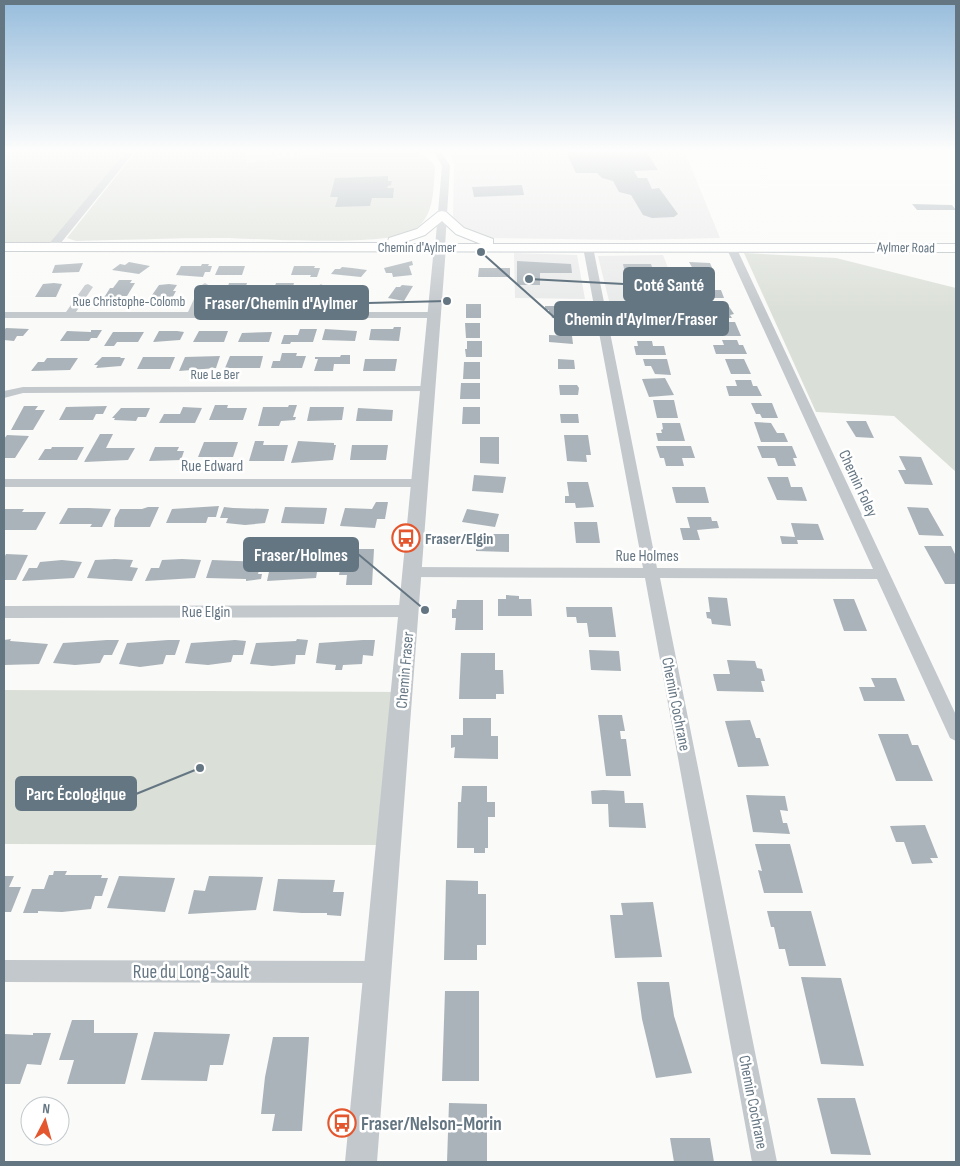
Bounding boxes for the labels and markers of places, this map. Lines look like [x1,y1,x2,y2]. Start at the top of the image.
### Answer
callout: Coté Santé [624,268,714,301]
callout: Fraser/Chemin d'Aylmer [195,286,368,319]
callout: Chemin d'Aylmer/Fraser [555,302,728,335]
bus stop icon: Fraser/Elgin [391,523,421,553]
place label: Fraser/Elgin [425,530,493,549]
callout: Fraser/Holmes [244,538,358,571]
callout: Parc Écologique [16,777,136,810]
bus stop icon: Fraser/Nelson-Morin [327,1108,357,1138]
place label: Fraser/Nelson-Morin [361,1113,502,1136]

